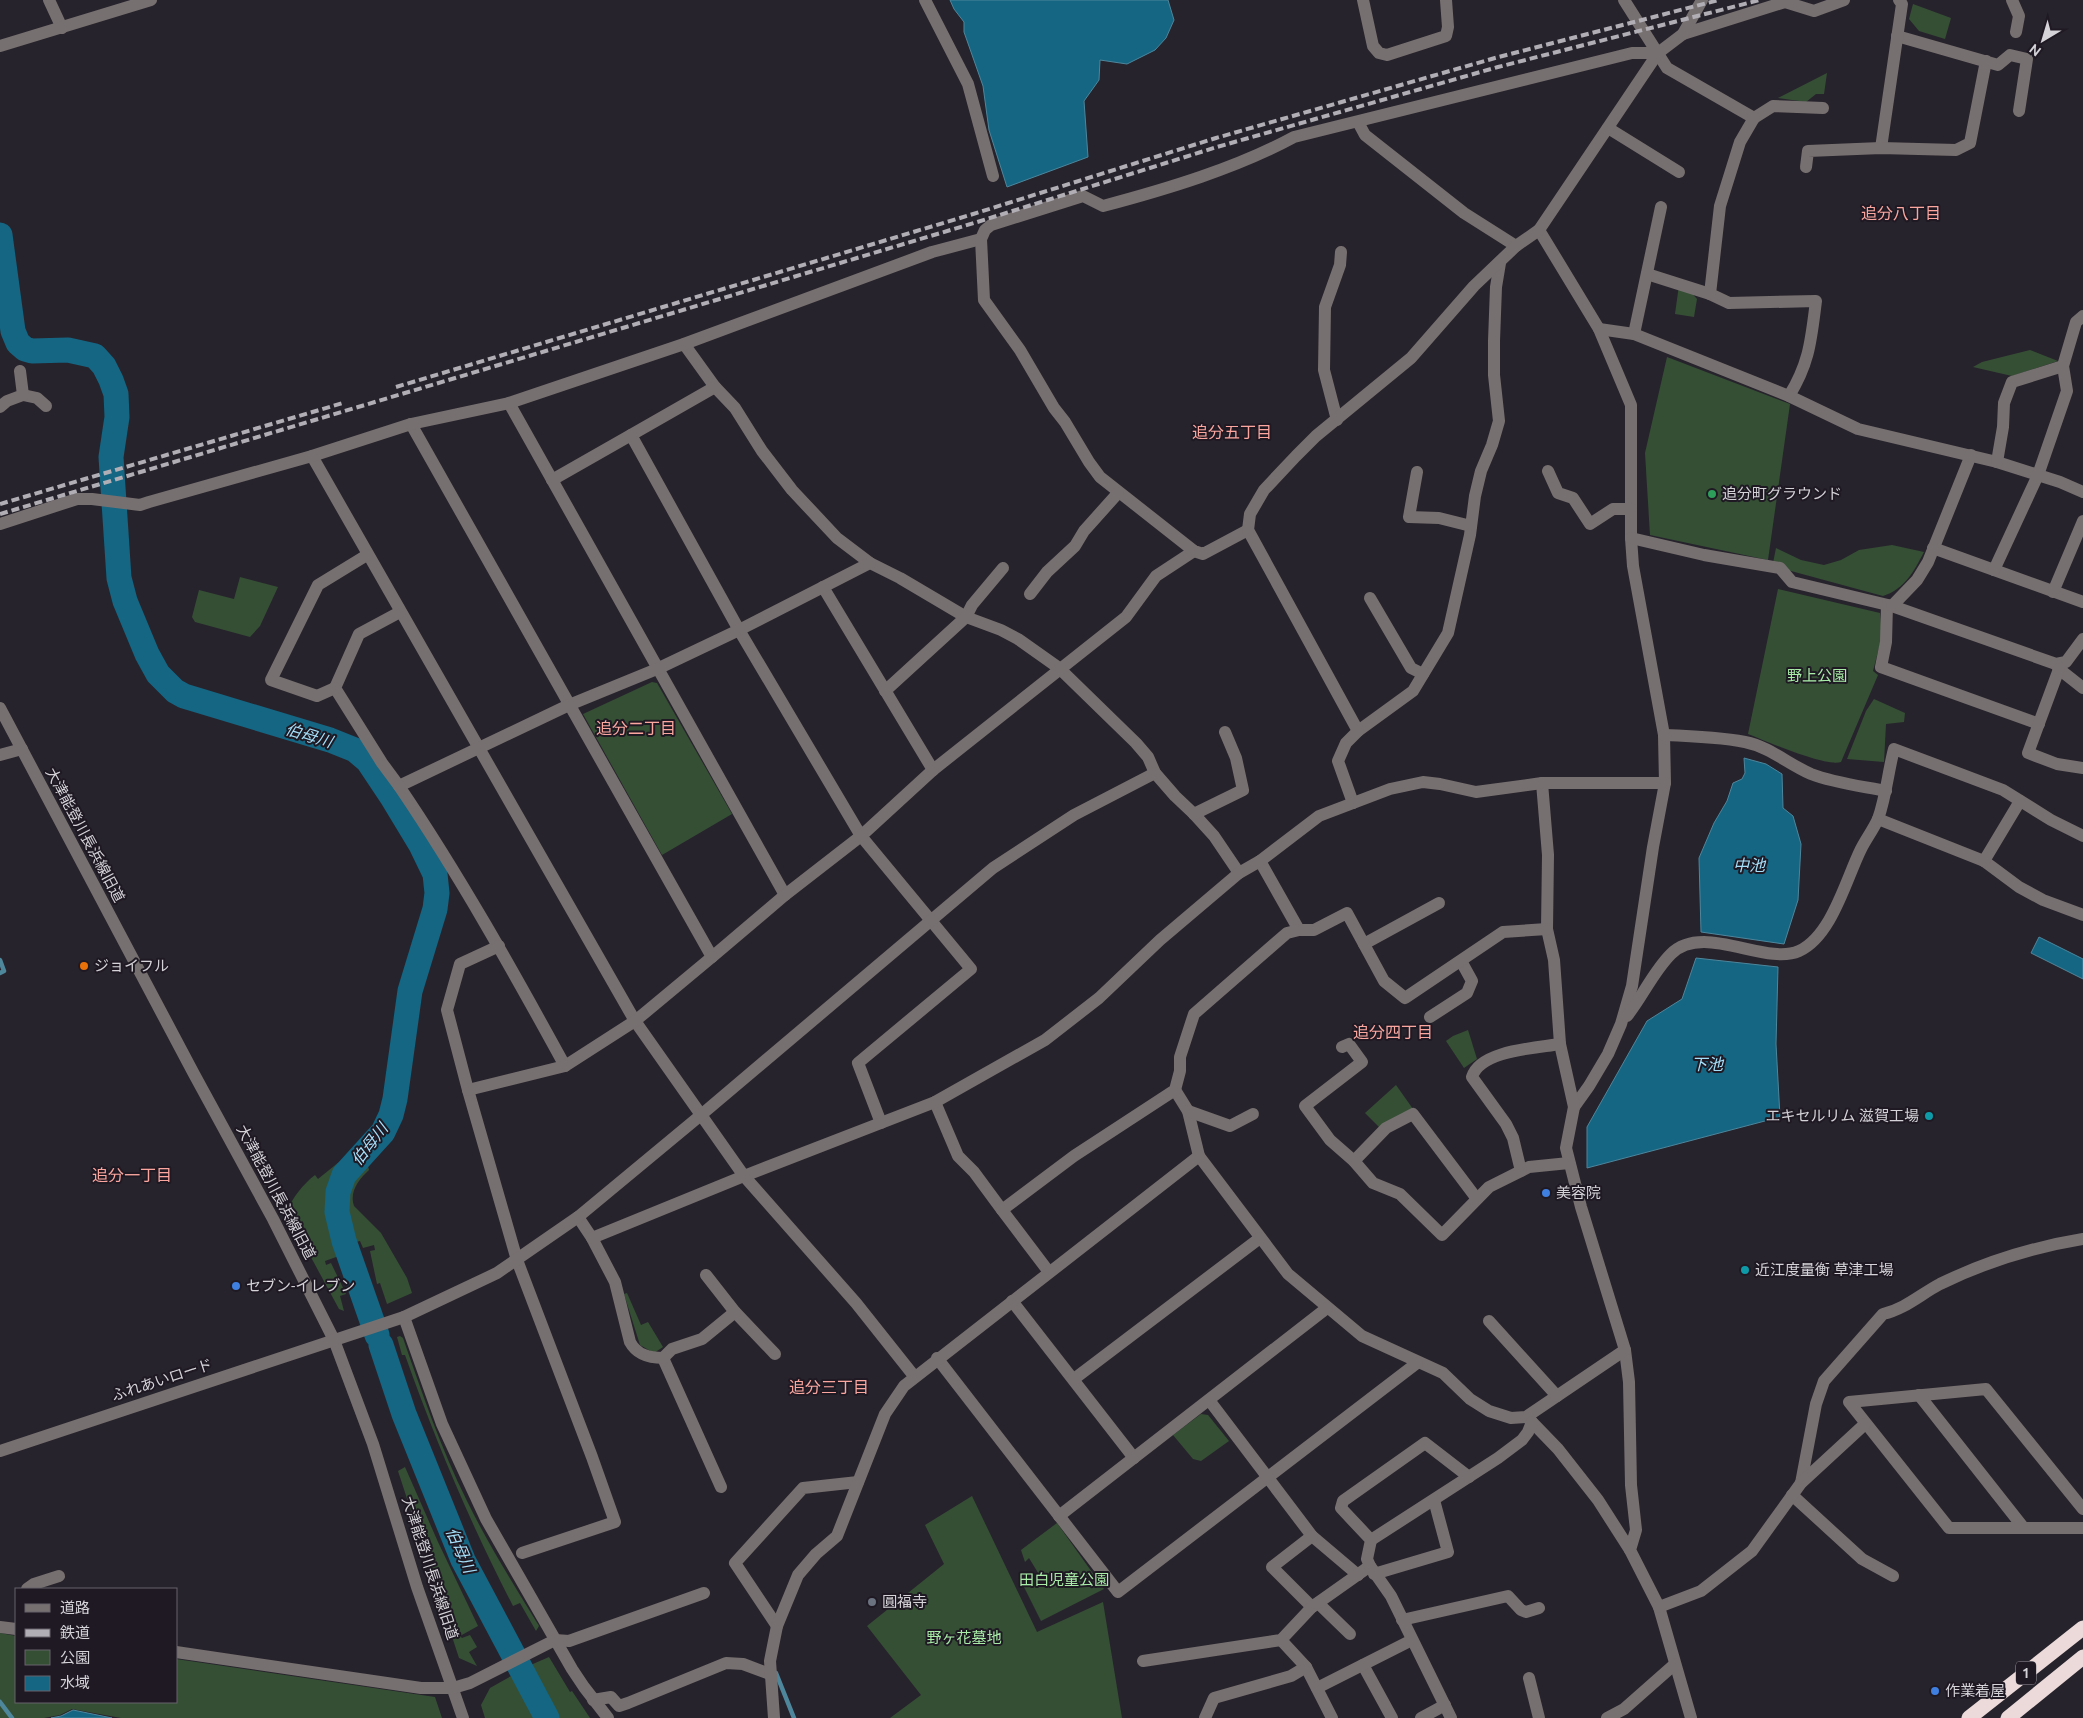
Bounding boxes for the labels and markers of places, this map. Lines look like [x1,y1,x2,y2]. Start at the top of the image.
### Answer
place label: 追分町グラウンド [1722,485,1842,502]
marker: 追分町グラウンド [1706,488,1718,500]
place label: ジョイフル [94,957,169,974]
marker: ジョイフル [78,960,90,972]
place label: エキセルリム 滋賀工場 [1766,1107,1919,1124]
marker: エキセルリム 滋賀工場 [1923,1110,1935,1122]
place label: 美容院 [1556,1184,1601,1201]
marker: 美容院 [1540,1187,1552,1199]
place label: 近江度量衡 草津工場 [1755,1261,1893,1278]
marker: 近江度量衡 草津工場 [1739,1264,1751,1276]
place label: セブン-イレブン [246,1277,355,1294]
marker: セブン-イレブン [230,1280,242,1292]
place label: 圓福寺 [882,1593,927,1610]
marker: 圓福寺 [866,1596,878,1608]
place label: 作業着屋 [1945,1682,2005,1699]
marker: 作業着屋 [1929,1685,1941,1697]

